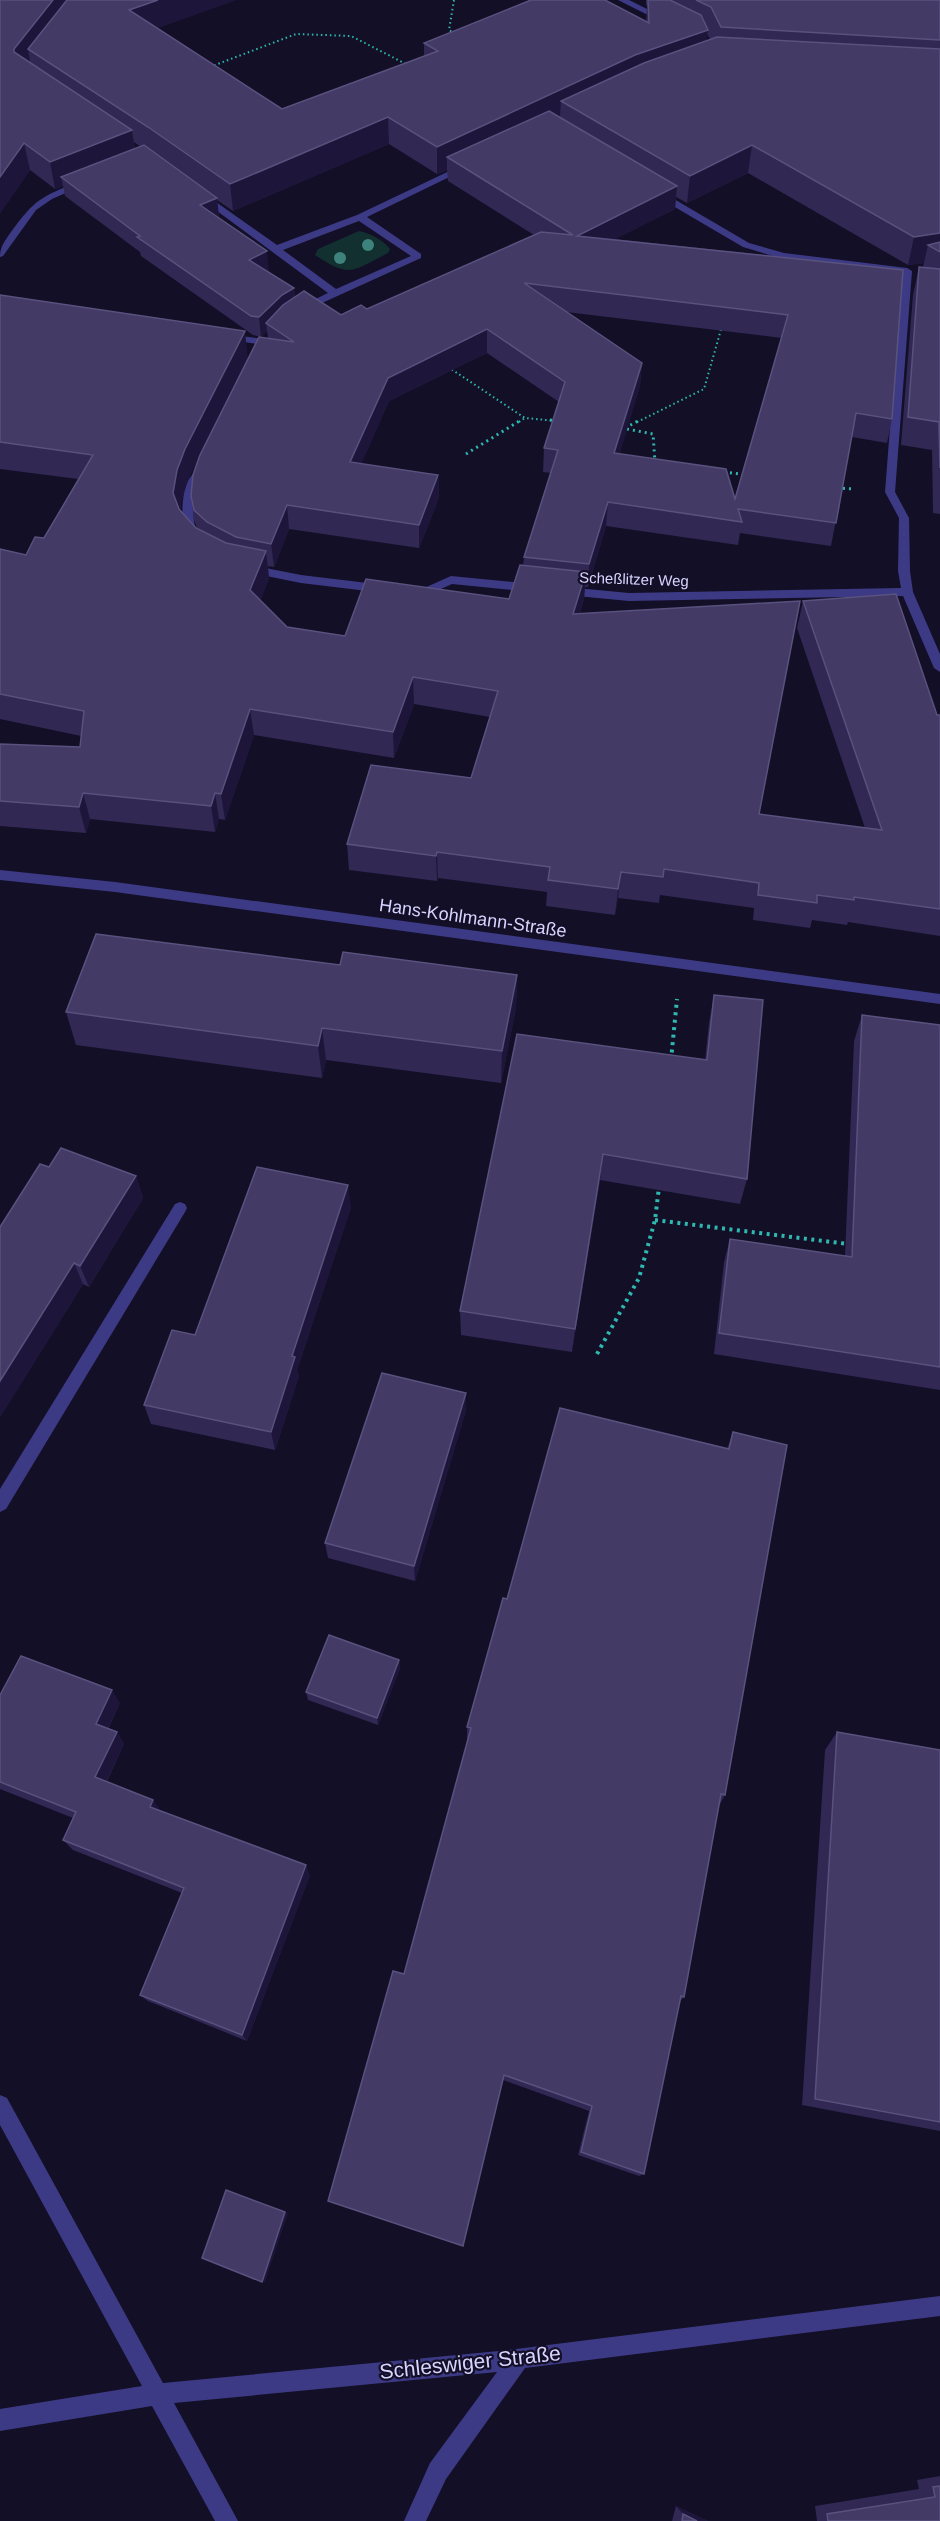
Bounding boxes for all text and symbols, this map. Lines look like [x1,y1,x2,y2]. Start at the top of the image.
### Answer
street label: Scheßlitzer Weg [579,569,689,589]
street label: Hans-Kohlmann-Straße [378,895,568,941]
street label: Schleswiger Straße [378,2341,562,2383]

